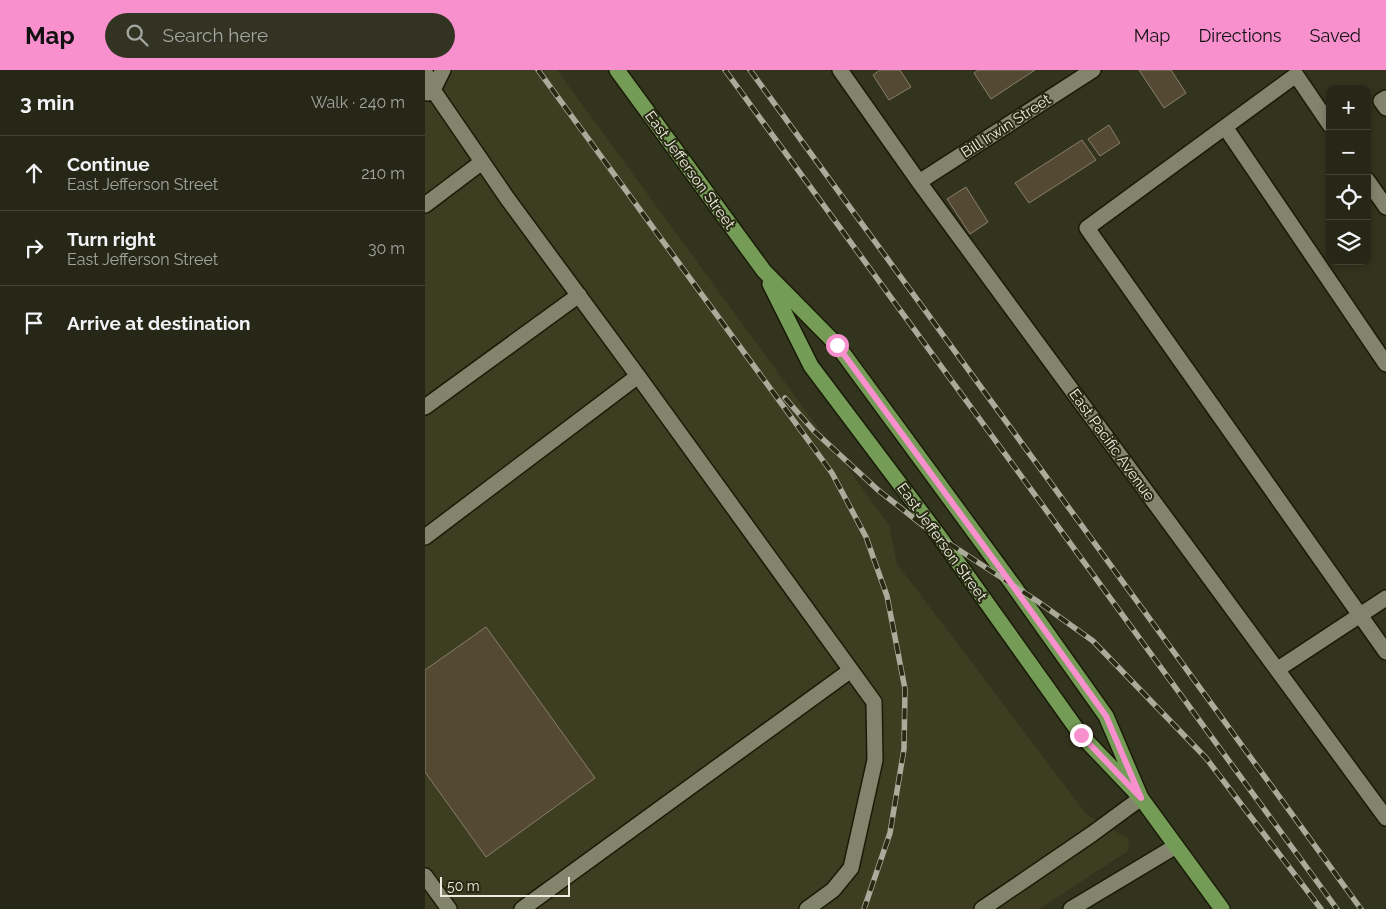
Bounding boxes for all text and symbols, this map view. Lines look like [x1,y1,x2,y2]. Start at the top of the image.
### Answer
search box [105,13,455,58]
text: Map [25,21,75,50]
icon: search [123,21,151,49]
text: Search here [163,24,268,46]
text: Map [1134,25,1170,46]
text: Directions [1198,25,1282,46]
text: Saved [1310,25,1361,46]
map controls [1326,85,1371,265]
button: + [1326,85,1371,130]
text: 3 min [20,90,74,115]
street label: Bill Irwin Street [958,90,1054,162]
text: Walk · 240 m [311,93,405,112]
street label: East Jefferson Street [641,107,739,233]
button: − [1326,130,1371,175]
text: Continue [67,153,150,175]
icon: ahead [20,159,48,187]
text: 210 m [361,164,405,183]
text: East Jefferson Street [67,175,218,194]
button: locate [1326,175,1371,220]
button: layers [1326,220,1371,265]
text: Turn right [67,228,156,250]
icon: right [20,234,48,262]
text: 30 m [368,239,405,258]
text: East Jefferson Street [67,250,218,269]
icon: arrive [20,309,48,337]
text: Arrive at destination [67,312,251,334]
route start [826,334,849,357]
street label: East Pacific Avenue [1065,385,1159,505]
street label: East Jefferson Street [893,479,991,605]
route end [1070,724,1093,747]
scale bar [440,874,570,897]
text: 50 m [447,878,480,894]

